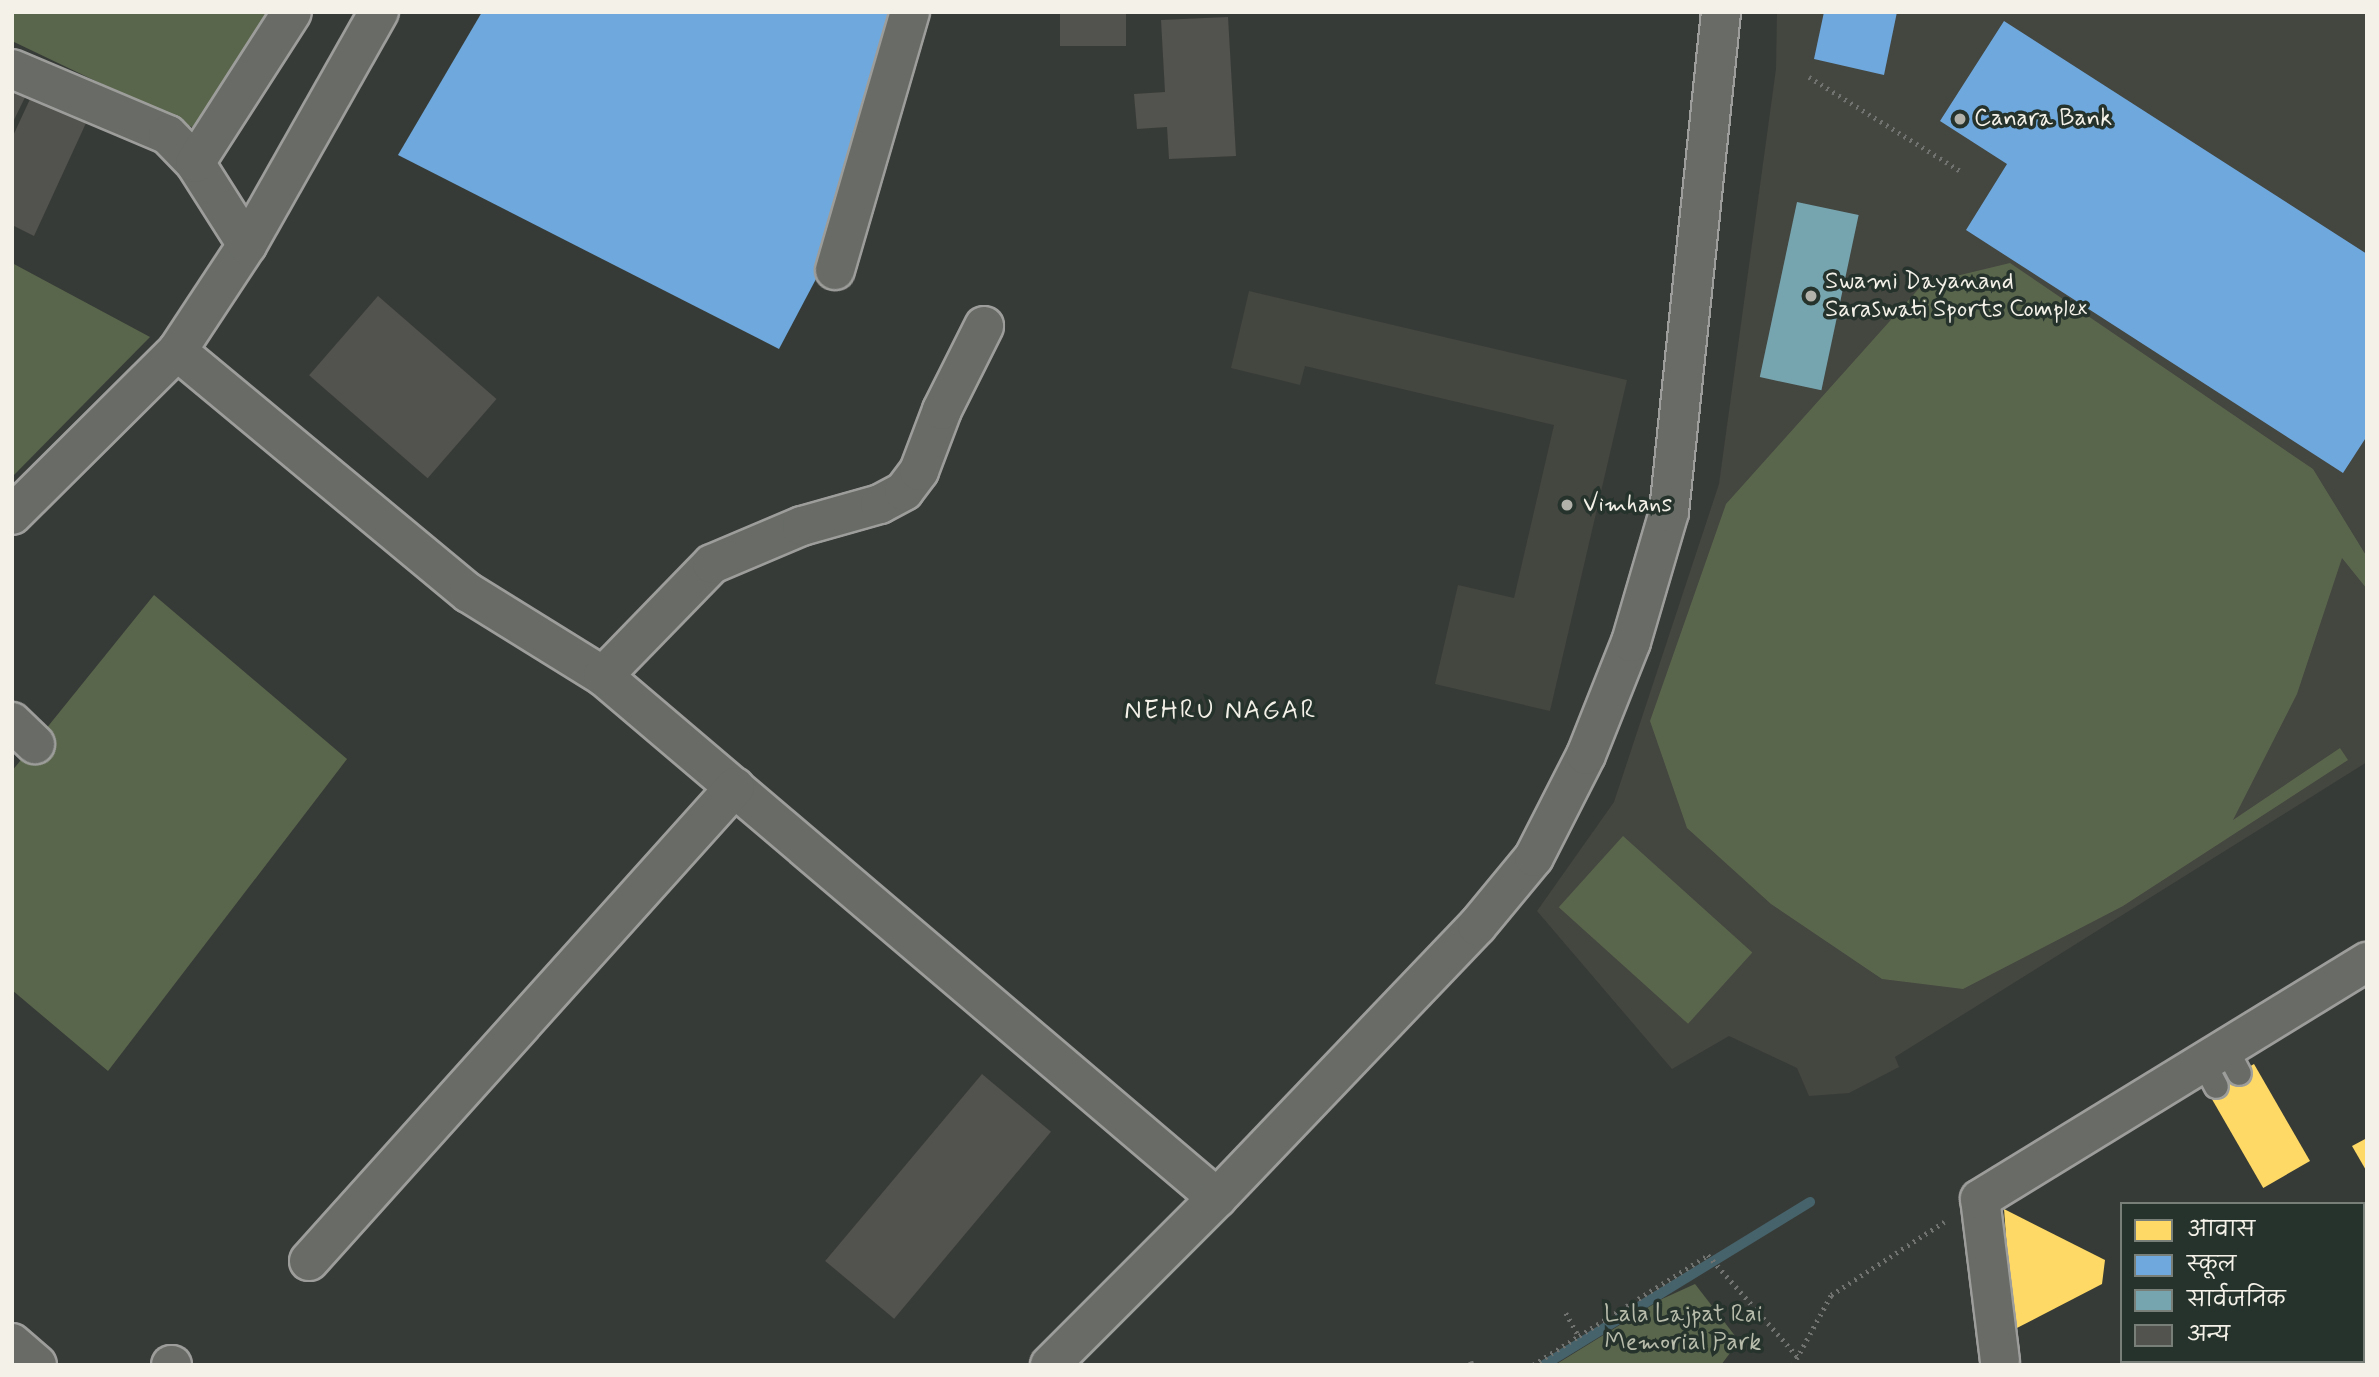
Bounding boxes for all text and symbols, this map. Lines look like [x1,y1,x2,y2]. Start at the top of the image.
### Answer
place label: Canara Bank [1974,105,2112,133]
marker: Canara Bank [1952,111,1968,127]
place label: Swami Dayanand Saraswati Sports Complex [1825,268,2094,324]
marker: Swami Dayanand Saraswati Sports Complex [1803,288,1819,304]
place label: Vimhans [1583,491,1672,519]
marker: Vimhans [1557,495,1577,515]
district label: NEHRU NAGAR [1124,696,1318,728]
legend [2120,1202,2365,1363]
text: आवास [2187,1216,2255,1244]
text: स्कूल [2187,1251,2236,1279]
text: सार्वजनिक [2187,1286,2286,1314]
park label: Lala Lajpat Rai Memorial Park [1603,1301,1763,1357]
text: अन्य [2187,1321,2230,1349]

